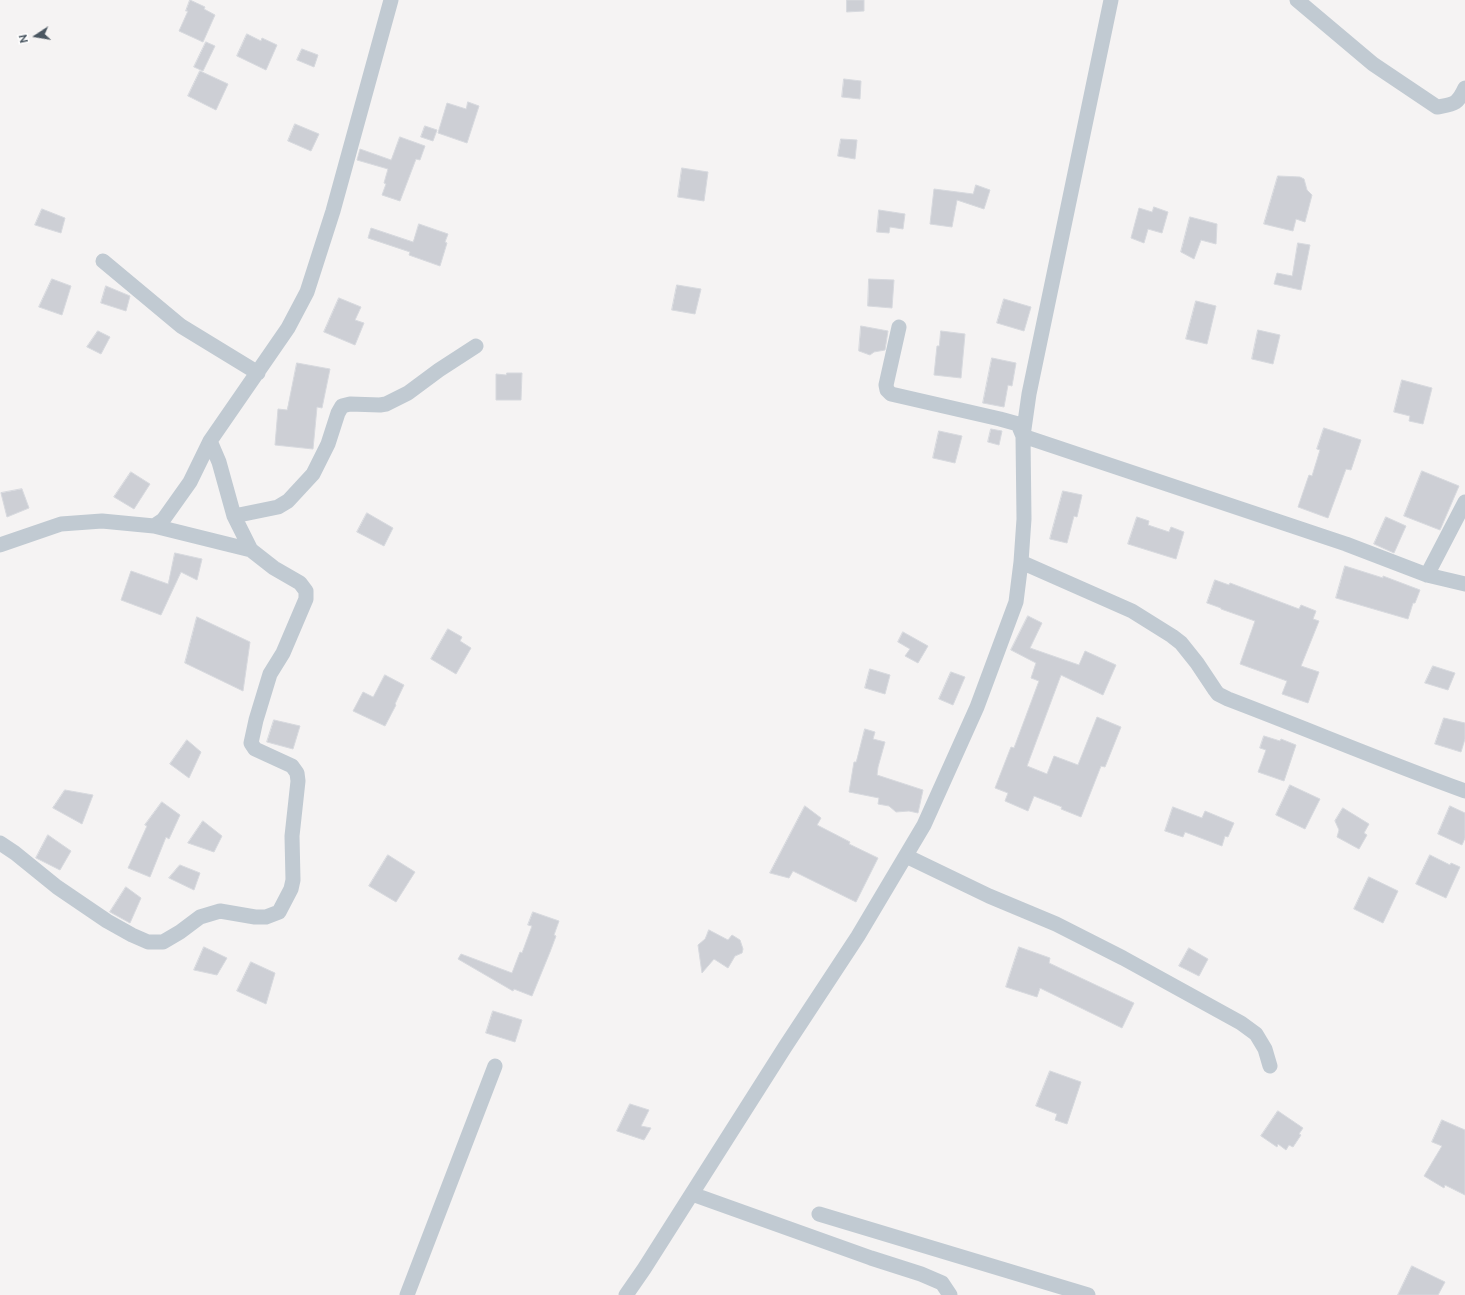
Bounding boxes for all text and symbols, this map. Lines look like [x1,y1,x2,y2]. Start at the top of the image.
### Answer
north arrow [16,16,56,56]
text: N [17,33,31,44]

